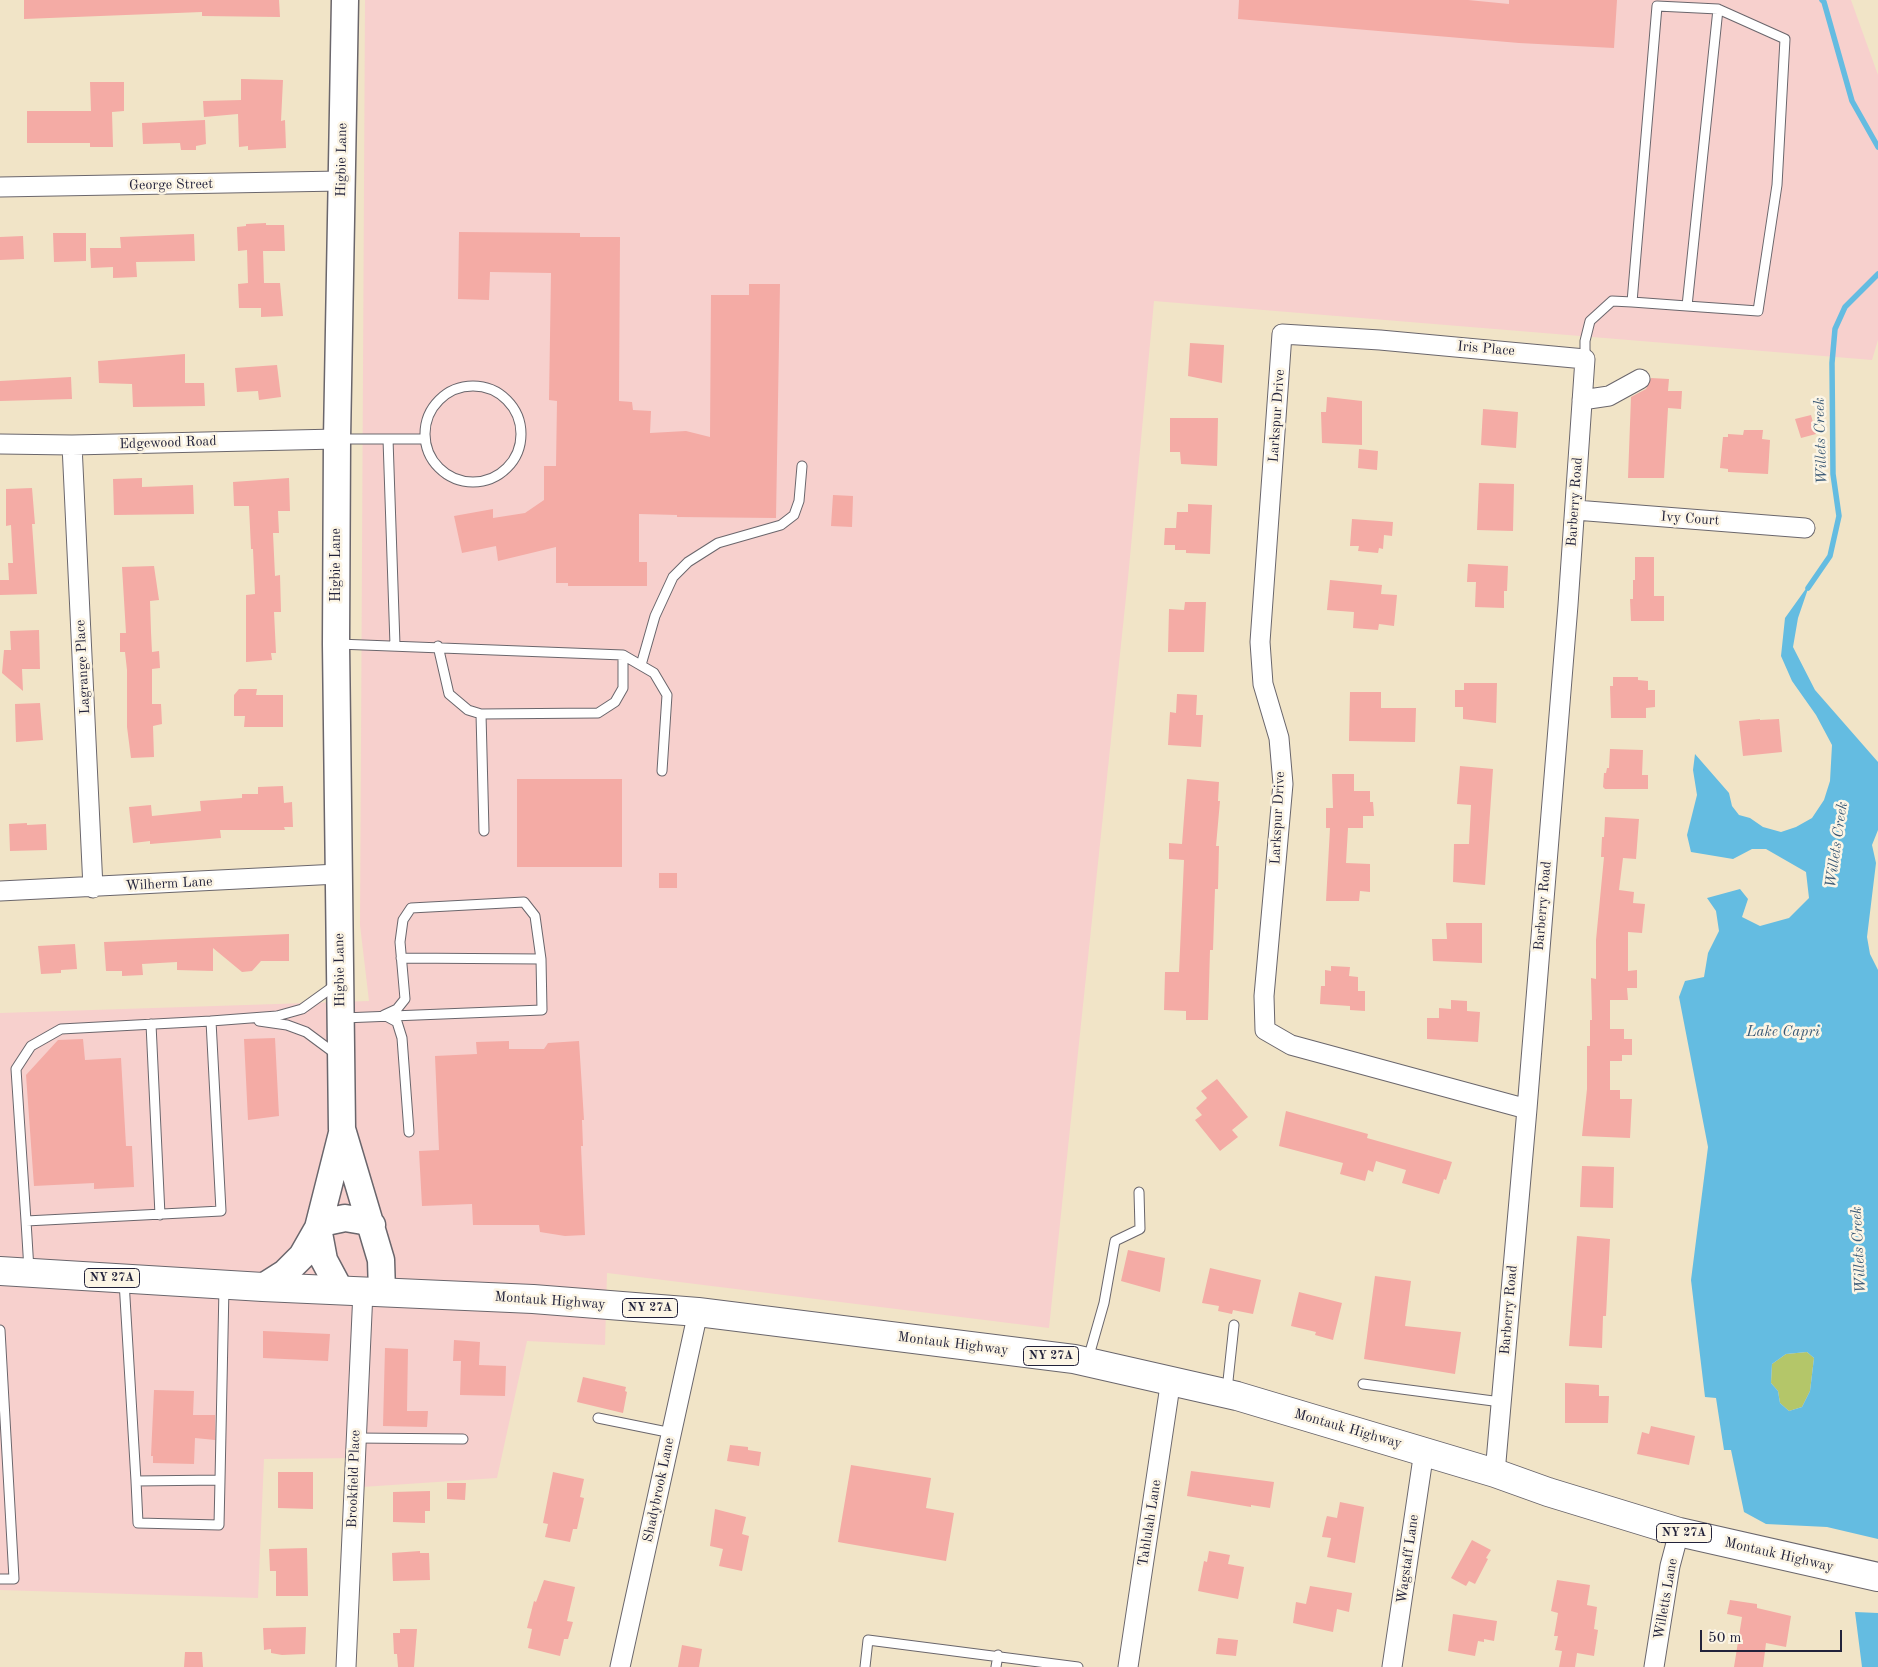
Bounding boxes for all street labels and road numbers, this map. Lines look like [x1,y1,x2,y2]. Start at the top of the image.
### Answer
street label: Higbie Lane [333,123,351,197]
street label: George Street [129,176,213,194]
street label: Iris Place [1456,338,1516,360]
street label: Larkspur Drive [1265,369,1289,463]
street label: Edgewood Road [119,433,217,453]
street label: Barberry Road [1563,457,1587,547]
street label: Ivy Court [1660,509,1720,529]
street label: Higbie Lane [328,528,344,602]
street label: Lagrange Place [72,619,94,715]
street label: Larkspur Drive [1267,771,1289,865]
street label: Barberry Road [1531,860,1555,952]
street label: Wilherm Lane [125,873,213,895]
street label: Higbie Lane [331,933,349,1007]
street label: Barberry Road [1497,1264,1521,1356]
road number: NY 27A [84,1268,140,1288]
street label: Montauk Highway [494,1289,606,1313]
road number: NY 27A [622,1299,678,1318]
street label: Montauk Highway [897,1329,1009,1359]
road number: NY 27A [1024,1346,1078,1365]
street label: Montauk Highway [1292,1406,1404,1452]
street label: Brookfield Place [344,1430,364,1528]
street label: Shadybrook Lane [640,1436,678,1544]
street label: Tahlulah Lane [1135,1478,1165,1568]
street label: Wagstaff Lane [1393,1513,1423,1605]
road number: NY 27A [1656,1524,1712,1542]
street label: Montauk Highway [1723,1534,1835,1576]
street label: Willetts Lane [1651,1557,1681,1641]

